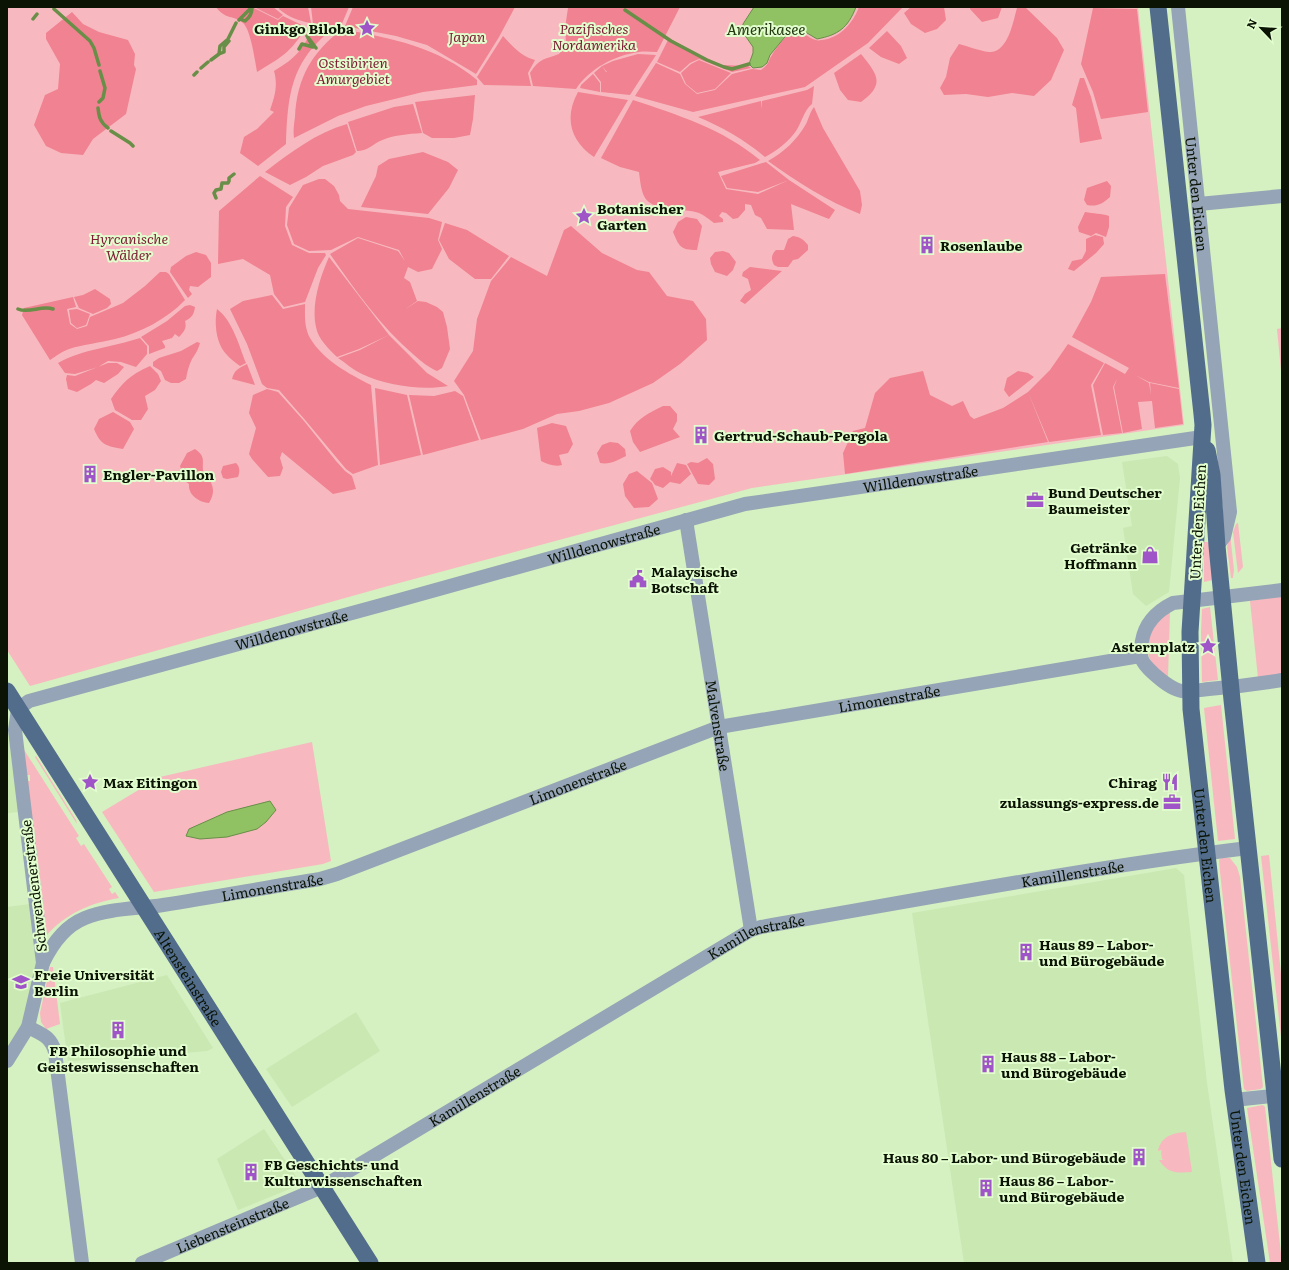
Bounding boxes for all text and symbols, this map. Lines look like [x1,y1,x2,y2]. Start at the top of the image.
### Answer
north arrow [1241,8,1281,48]
text: N [1242,16,1260,31]
water label: Amerikasee [727,17,806,40]
place label: Ginkgo Biloba [254,18,355,38]
place icon: Ginkgo Biloba [357,18,377,38]
park label: Pazifisches Nordamerika [552,18,636,54]
park label: Japan [449,26,486,46]
park label: Ostsibirien Amurgebiet [316,52,390,88]
street label: Unter den Eichen [1181,135,1213,253]
place label: Botanischer Garten [597,198,684,234]
place icon: Botanischer Garten [574,206,594,226]
park label: Hyrcanische Wälder [90,228,169,264]
building icon: Rosenlaube [917,235,937,255]
place label: Rosenlaube [940,235,1022,255]
building icon: Gertrud-Schaub-Pergola [691,425,711,445]
place label: Gertrud-Schaub-Pergola [714,425,889,445]
street label: Willdenowstraße [861,460,979,497]
building icon: Engler-Pavillon [80,464,100,484]
place label: Engler-Pavillon [103,464,215,484]
street label: Unter den Eichen [1184,464,1210,580]
place label: Bund Deutscher Baumeister [1048,482,1162,518]
office icon: Bund Deutscher Baumeister [1025,490,1045,510]
street label: Willdenowstraße [545,518,662,569]
place label: Getränke Hoffmann [1064,537,1137,573]
shop icon: Getränke Hoffmann [1140,545,1160,565]
place label: Malaysische Botschaft [651,561,738,597]
public building icon: Malaysische Botschaft [628,569,648,589]
street label: Willdenowstraße [233,605,350,654]
place label: Asternplatz [1111,636,1196,656]
place icon: Asternplatz [1198,636,1218,656]
street label: Malvenstraße [701,678,736,773]
street label: Limonenstraße [837,680,942,717]
street label: Limonenstraße [526,754,629,809]
place icon: Max Eitingon [80,772,100,792]
place label: Max Eitingon [103,772,198,792]
place label: Chirag [1108,772,1158,792]
restaurant icon: Chirag [1160,772,1180,792]
street label: Unter den Eichen [1190,787,1222,904]
place label: zulassungs-express.de [1000,792,1159,812]
office icon: zulassungs-express.de [1162,792,1182,812]
street label: Schwendenerstraße [15,819,51,953]
street label: Kamillenstraße [1019,855,1125,891]
street label: Limonenstraße [220,869,325,905]
street label: Kamillenstraße [703,910,806,964]
street label: Altensteinstraße [150,925,227,1030]
place label: Haus 89 – Labor- und Bürogebäude [1039,934,1164,970]
building icon: Haus 89 – Labor- und Bürogebäude [1016,942,1036,962]
place label: Freie Universität Berlin [34,964,155,1000]
school or university icon: Freie Universität Berlin [11,972,31,992]
building icon: FB Philosophie und Geisteswissenschaften [108,1020,128,1040]
place label: FB Philosophie und Geisteswissenschaften [37,1040,199,1076]
place label: Haus 88 – Labor- und Bürogebäude [1001,1046,1126,1082]
building icon: Haus 88 – Labor- und Bürogebäude [978,1054,998,1074]
street label: Kamillenstraße [425,1060,524,1131]
street label: Unter den Eichen [1226,1108,1262,1226]
place label: Haus 80 – Labor- und Bürogebäude [883,1147,1126,1167]
building icon: Haus 80 – Labor- und Bürogebäude [1129,1147,1149,1167]
place label: FB Geschichts- und Kulturwissenschaften [264,1154,423,1190]
building icon: FB Geschichts- und Kulturwissenschaften [241,1162,261,1182]
place label: Haus 86 – Labor- und Bürogebäude [999,1170,1124,1206]
building icon: Haus 86 – Labor- und Bürogebäude [976,1178,996,1198]
street label: Liebensteinstraße [173,1192,292,1258]

